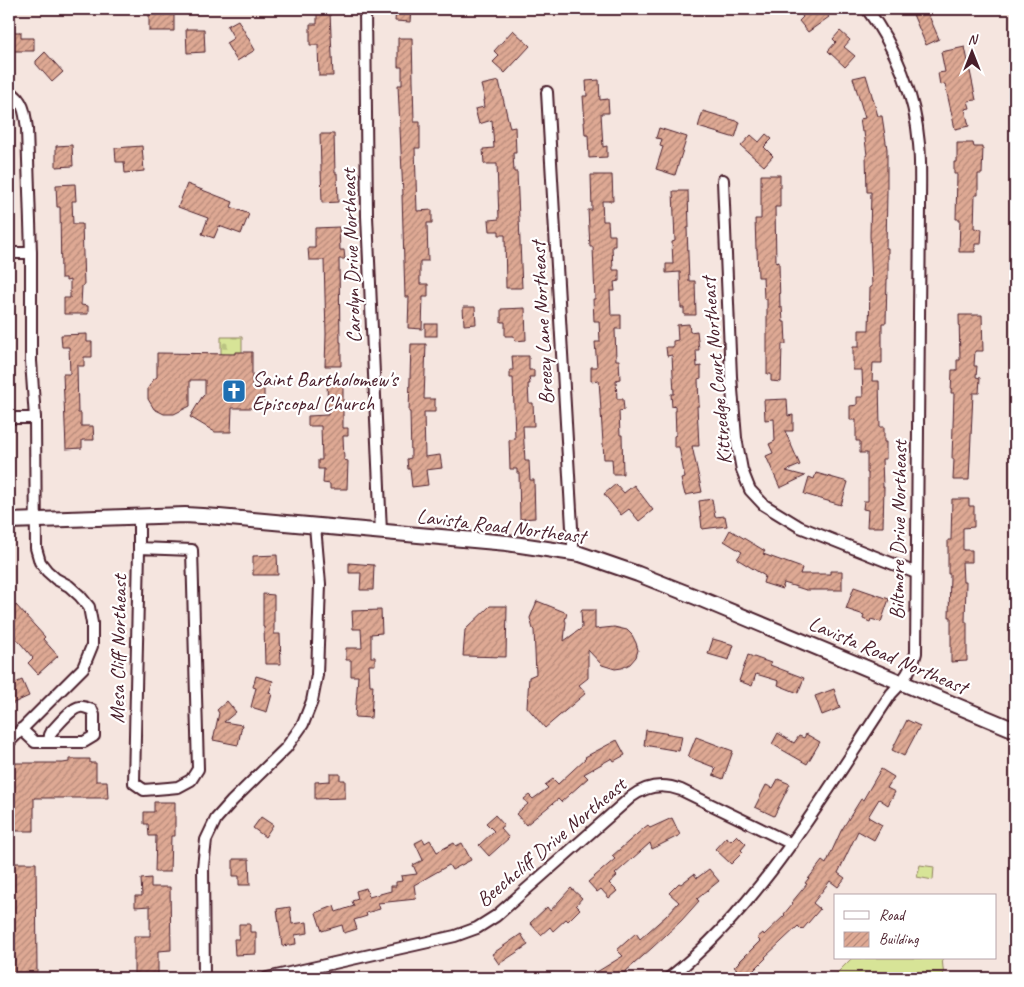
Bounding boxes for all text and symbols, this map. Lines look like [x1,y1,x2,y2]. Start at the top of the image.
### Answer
north arrow [946,28,996,78]
text: N [968,31,979,48]
street label: Carolyn Drive Northeast [335,166,367,344]
street label: Breezy Lane Northeast [525,238,559,405]
street label: Kittredge Court Northeast [695,273,737,466]
place label: Saint Bartholomew's Episcopal Church [252,366,399,416]
church icon: Saint Bartholomew's Episcopal Church [221,378,247,404]
street label: Biltmore Drive Northeast [883,438,913,620]
street label: Lavista Road Northeast [415,503,590,550]
street label: Mesa Cliff Northeast [104,572,132,724]
street label: Lavista Road Northeast [805,610,974,701]
street label: Beechcliff Drive Northeast [471,770,633,912]
legend [834,894,996,960]
text: Road [879,906,906,925]
text: Building [879,930,919,949]

